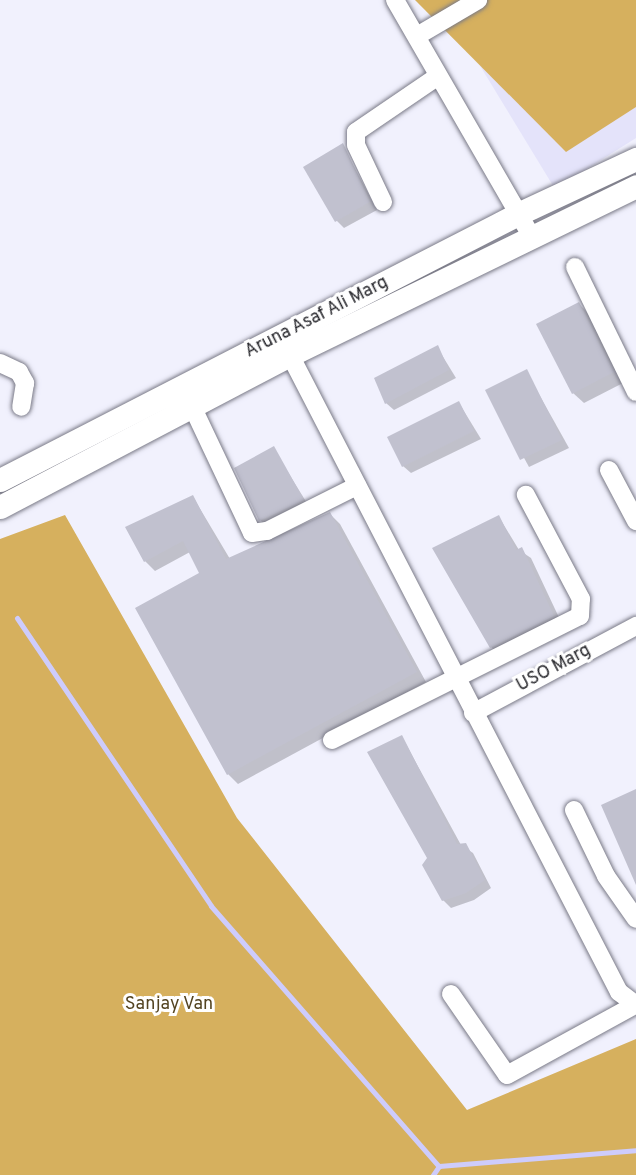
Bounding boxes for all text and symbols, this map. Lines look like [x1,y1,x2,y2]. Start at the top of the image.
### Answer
street label: Aruna Asaf Ali Marg [241,272,393,364]
street label: USO Marg [513,640,595,698]
park label: Sanjay Van [124,994,214,1016]

